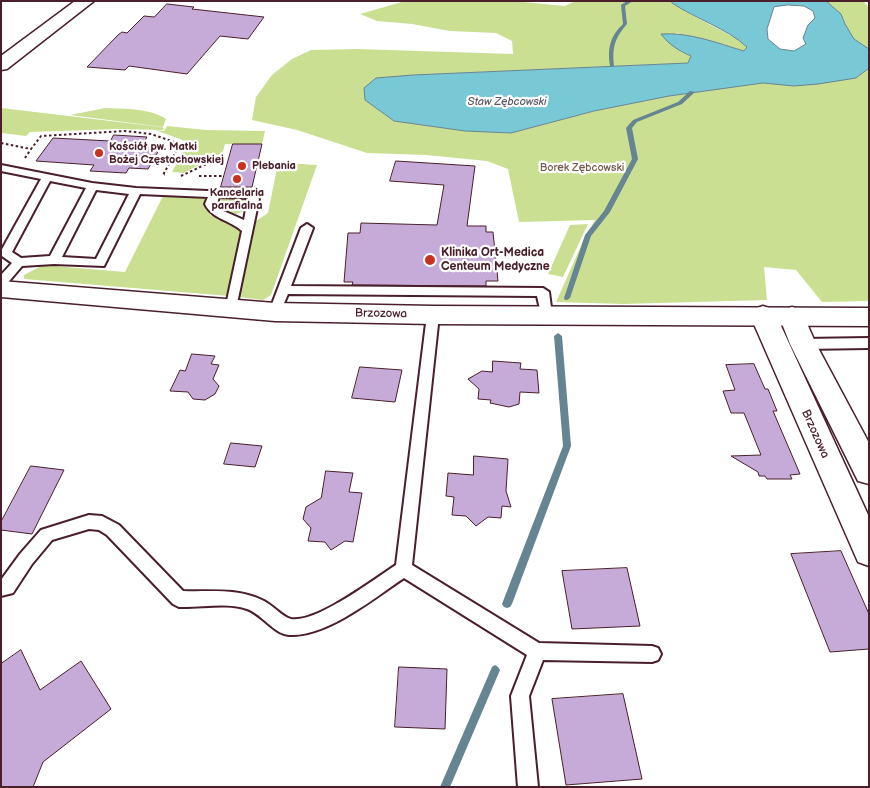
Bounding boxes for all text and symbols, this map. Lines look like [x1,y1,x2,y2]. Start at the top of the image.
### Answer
water label: Staw Zębcowski [468,95,546,109]
place label: Kościół pw. Matki Bożej Częstochowskiej [109,140,224,166]
marker: Kościół pw. Matki Bożej Częstochowskiej [93,147,105,159]
place label: Plebania [252,159,296,173]
marker: Plebania [236,160,248,172]
park label: Borek Zębcowski [540,161,624,175]
marker: Kancelaria parafialna [231,173,243,185]
place label: Kancelaria parafialna [210,186,264,212]
place label: Klinika Ort-Medica Centeum Medyczne [441,246,550,274]
marker: Klinika Ort-Medica Centeum Medyczne [423,253,437,267]
street label: Brzozowa [355,306,407,322]
street label: Brzozowa [798,407,832,461]

